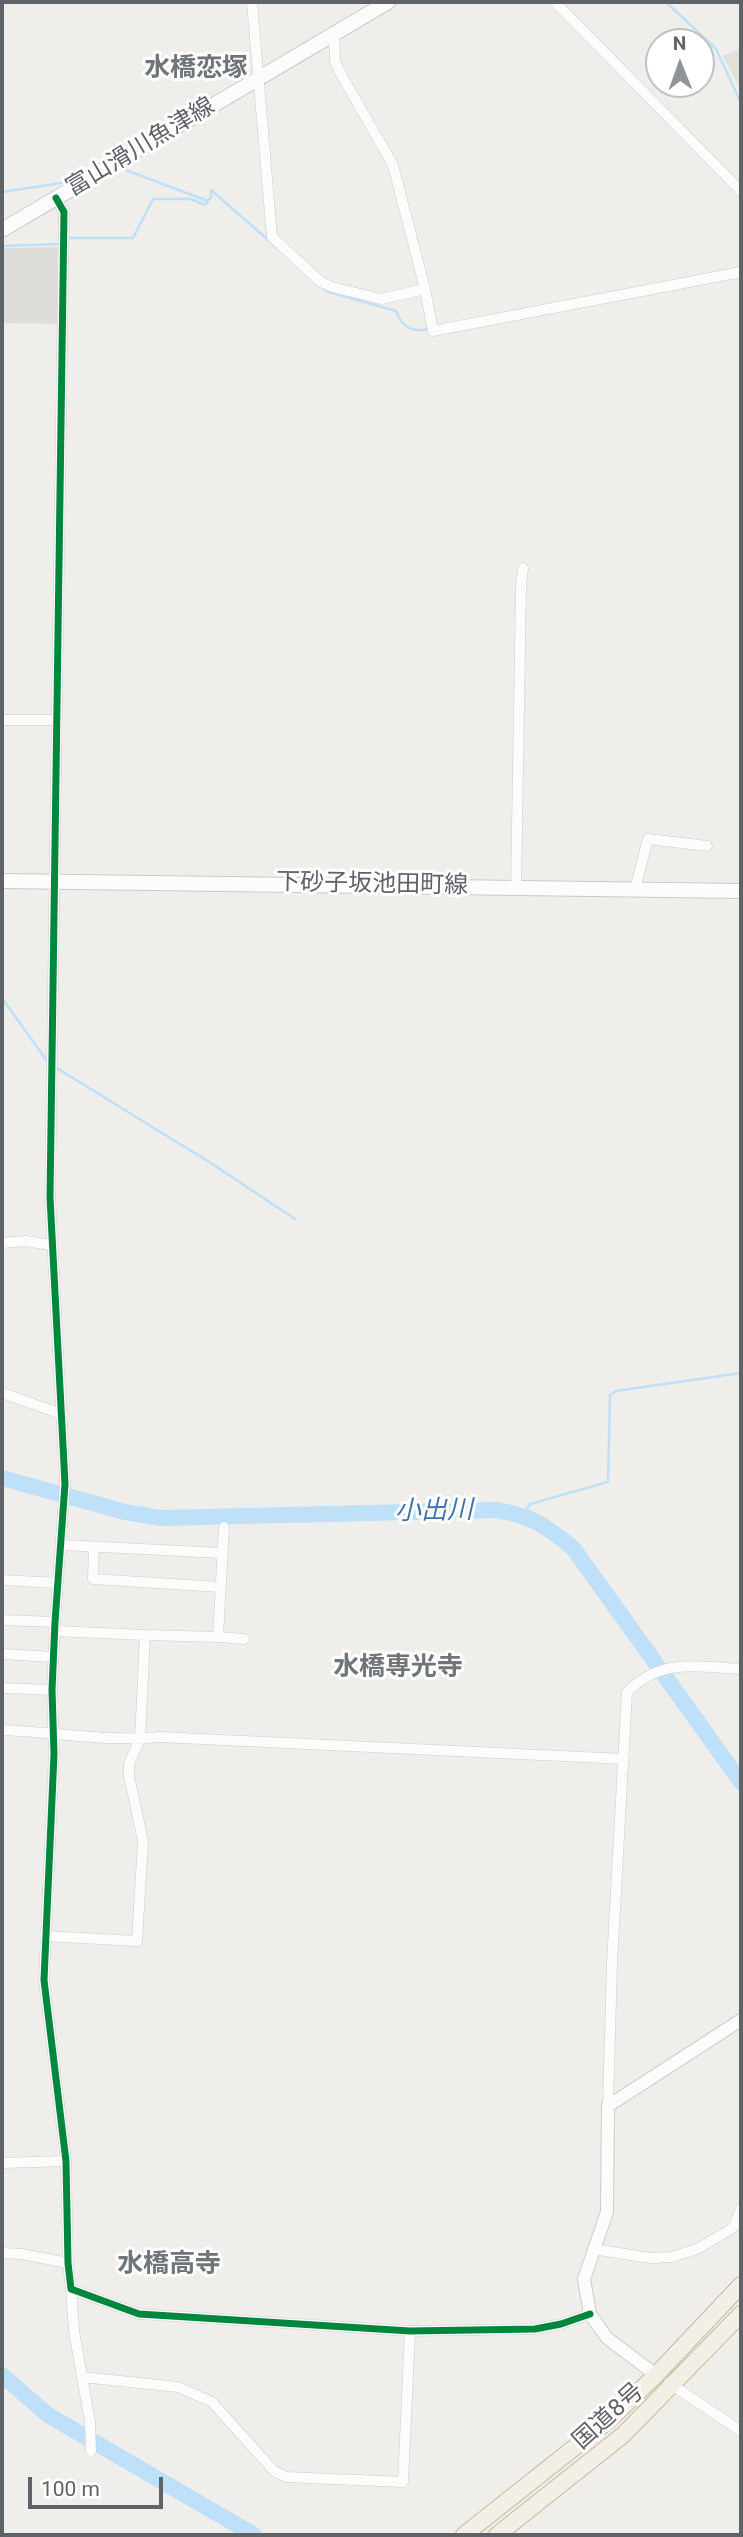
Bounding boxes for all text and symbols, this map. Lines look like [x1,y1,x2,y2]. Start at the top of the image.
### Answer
north arrow [645,28,715,98]
text: N [673,32,687,55]
district label: 水橋恋塚 [144,53,248,85]
street label: 富山滑川魚津線 [62,92,220,204]
street label: 下砂子坂池田町線 [276,869,468,901]
water label: 小出川 [395,1496,473,1528]
district label: 水橋専光寺 [333,1652,463,1684]
district label: 水橋高寺 [117,2249,221,2281]
street label: 国道8号 [568,2378,650,2456]
scale bar [32,2464,166,2508]
text: 100 m [41,2477,100,2501]

